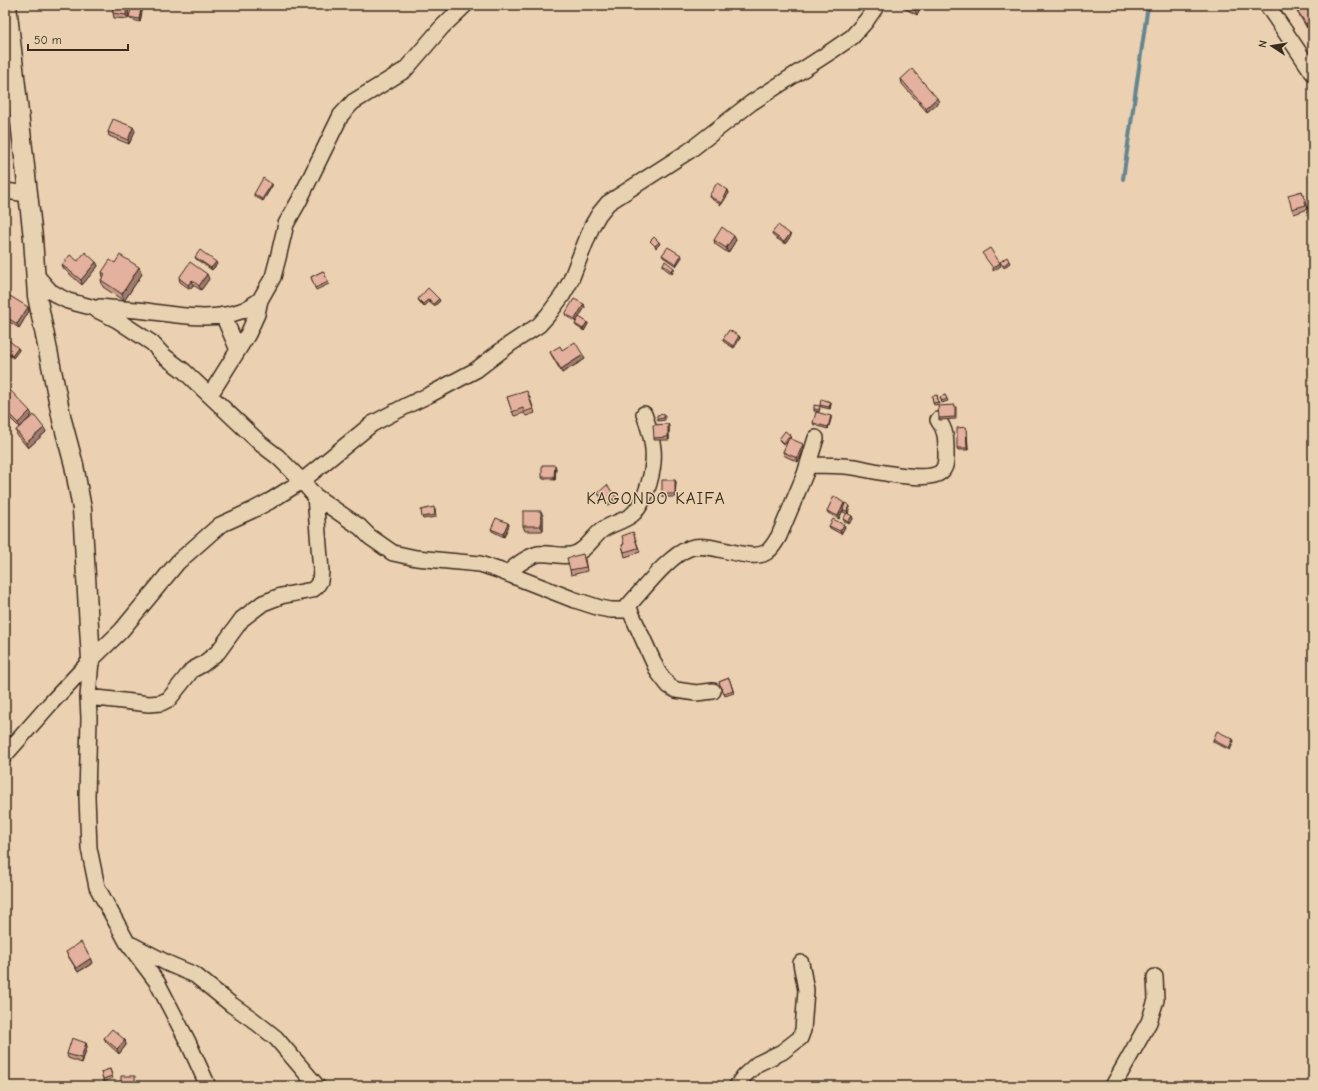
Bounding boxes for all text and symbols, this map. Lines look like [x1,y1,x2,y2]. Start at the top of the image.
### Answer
scale bar [28,26,128,52]
north arrow [1252,26,1292,66]
text: 50 m [34,33,62,47]
text: N [1256,39,1270,49]
district label: KAGONDO KAIFA [586,489,726,508]

